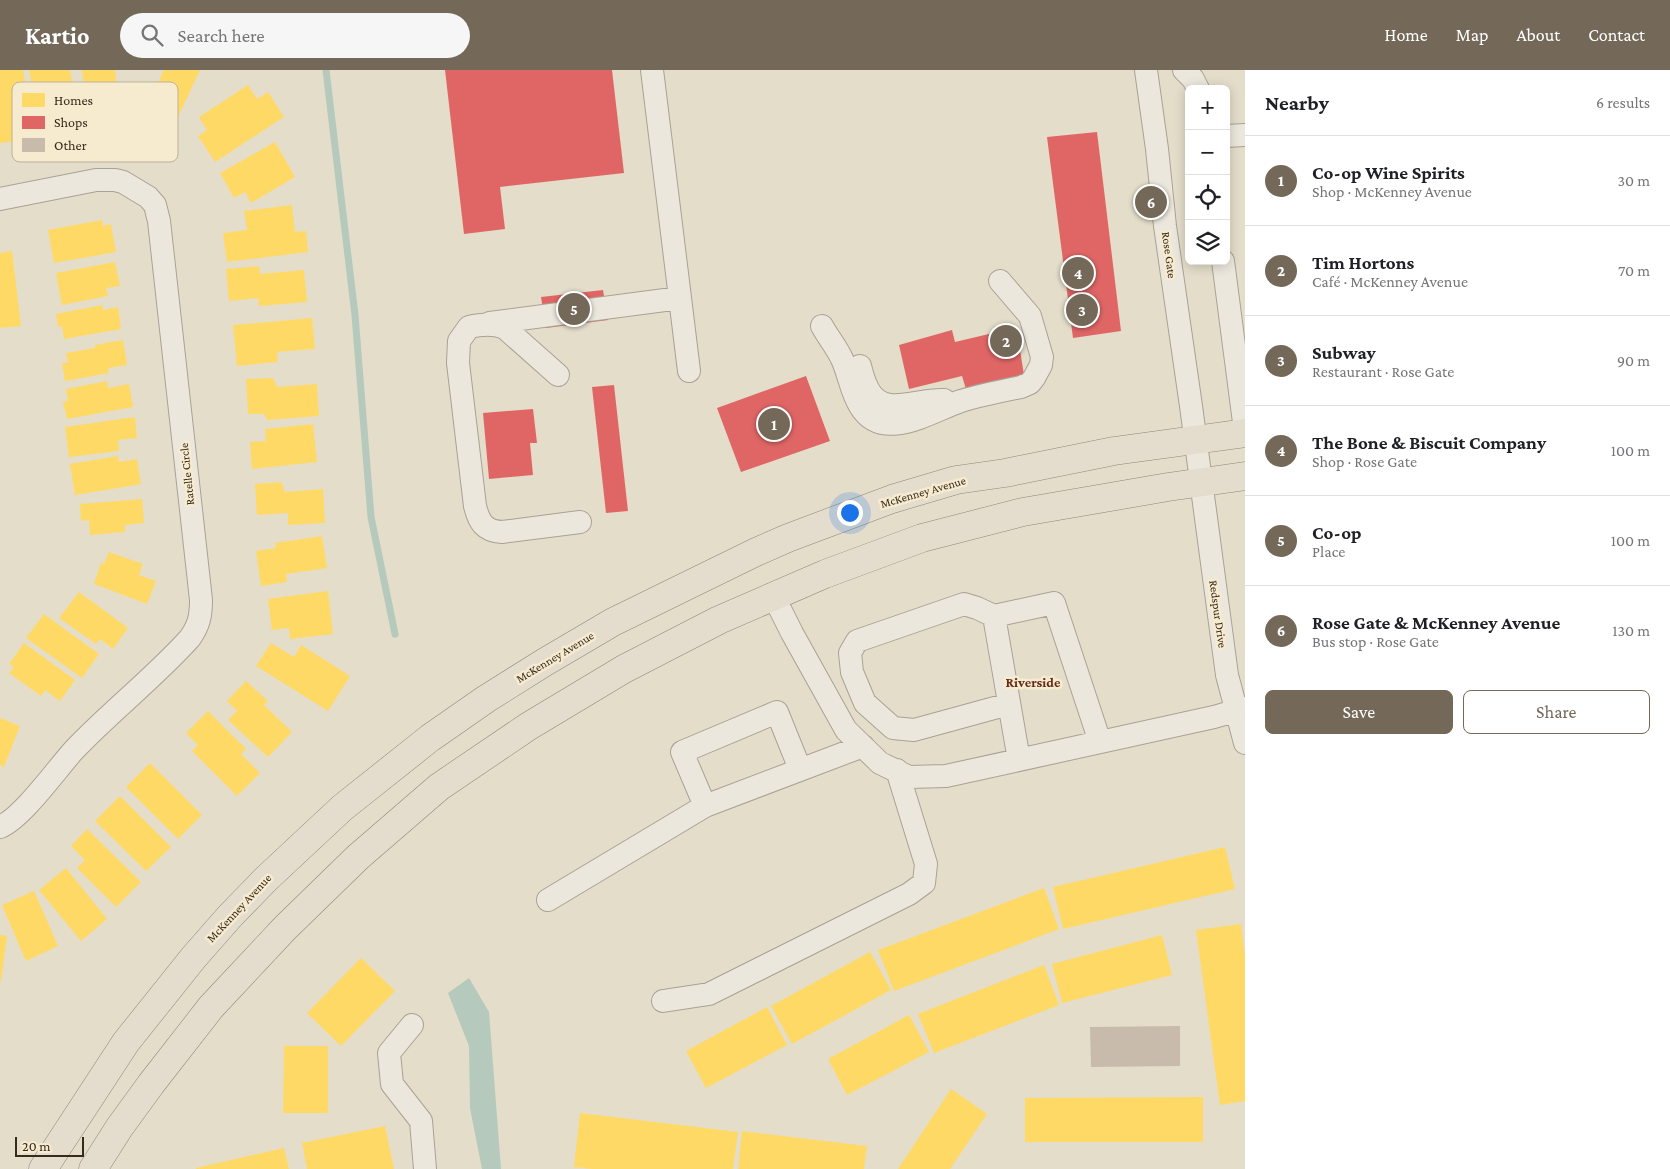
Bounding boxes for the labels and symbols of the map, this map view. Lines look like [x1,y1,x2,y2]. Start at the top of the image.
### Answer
legend [12,82,178,162]
text: Homes [54,92,93,108]
text: Shops [54,114,88,130]
text: Other [54,137,87,153]
pin: 6 [1135,183,1167,221]
street label: Rose Gate [1159,231,1179,279]
pin: 4 [1062,254,1094,292]
pin: 5 [558,290,590,328]
pin: 3 [1066,291,1098,329]
pin: 2 [990,322,1022,360]
pin: 1 [758,405,790,443]
street label: Ratelle Circle [177,442,197,506]
street label: McKenney Avenue [879,473,967,511]
your location [837,500,863,526]
street label: Redspur Drive [1206,579,1230,649]
street label: McKenney Avenue [514,628,596,686]
district label: Riverside [1005,674,1061,690]
street label: McKenney Avenue [204,871,274,945]
scale bar [15,1134,84,1157]

